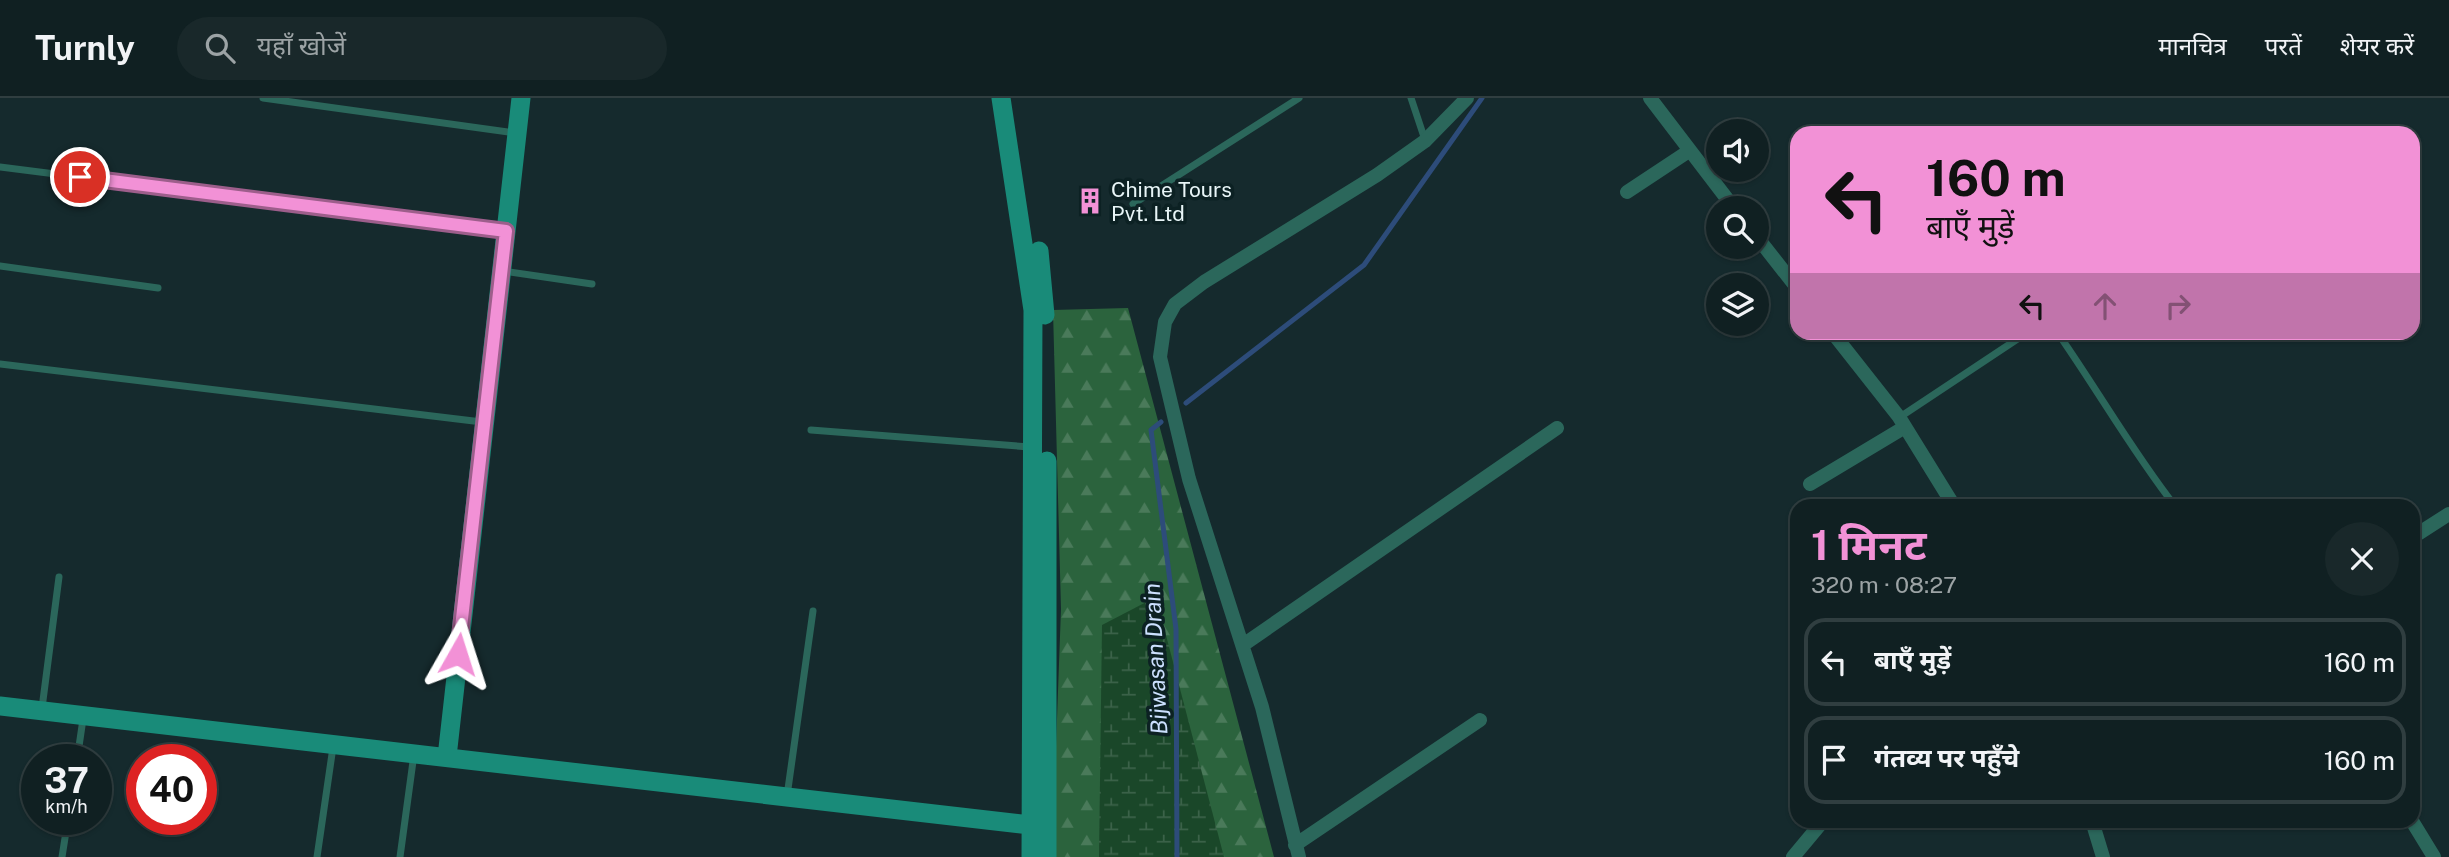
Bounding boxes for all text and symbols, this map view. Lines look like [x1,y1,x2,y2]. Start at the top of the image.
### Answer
search box [177,17,667,80]
text: Turnly [35,29,135,67]
icon: search [201,29,239,67]
text: यहाँ खोजें [257,30,346,61]
text: मानचित्र [2158,32,2227,60]
text: परतें [2265,32,2302,60]
text: शेयर करें [2340,32,2414,60]
map controls [1706,119,1769,336]
button: sound [1706,119,1769,182]
pin [50,147,110,207]
text: 160 m [1926,149,2066,207]
icon: left [1811,154,1902,245]
icon: arrive [61,158,99,196]
place label: Chime Tours Pvt. Ltd [1111,177,1232,226]
building icon: Chime Tours Pvt. Ltd [1075,186,1105,216]
button: search [1706,196,1769,259]
text: बाएँ मुड़ें [1926,208,2014,245]
button: layers [1706,273,1769,336]
icon: left [2013,287,2051,325]
icon: ahead [2086,287,2124,325]
icon: right [2159,287,2197,325]
text: 1 मिनट [1811,520,1927,569]
button: close [2325,522,2399,596]
text: 320 m · 08:27 [1811,571,1957,598]
water label: Bijwasan Drain [1138,583,1172,735]
position arrow [421,617,495,691]
icon: left [1815,643,1853,681]
text: बाएँ मुड़ें [1874,644,1951,675]
text: 160 m [2324,647,2395,678]
icon: arrive [1815,741,1853,779]
text: गंतव्य पर पहुँचे [1874,742,2019,773]
speed limit sign: 40 [126,744,217,835]
text: 160 m [2324,745,2395,776]
text: 37 [44,760,89,801]
text: km/h [45,796,88,817]

